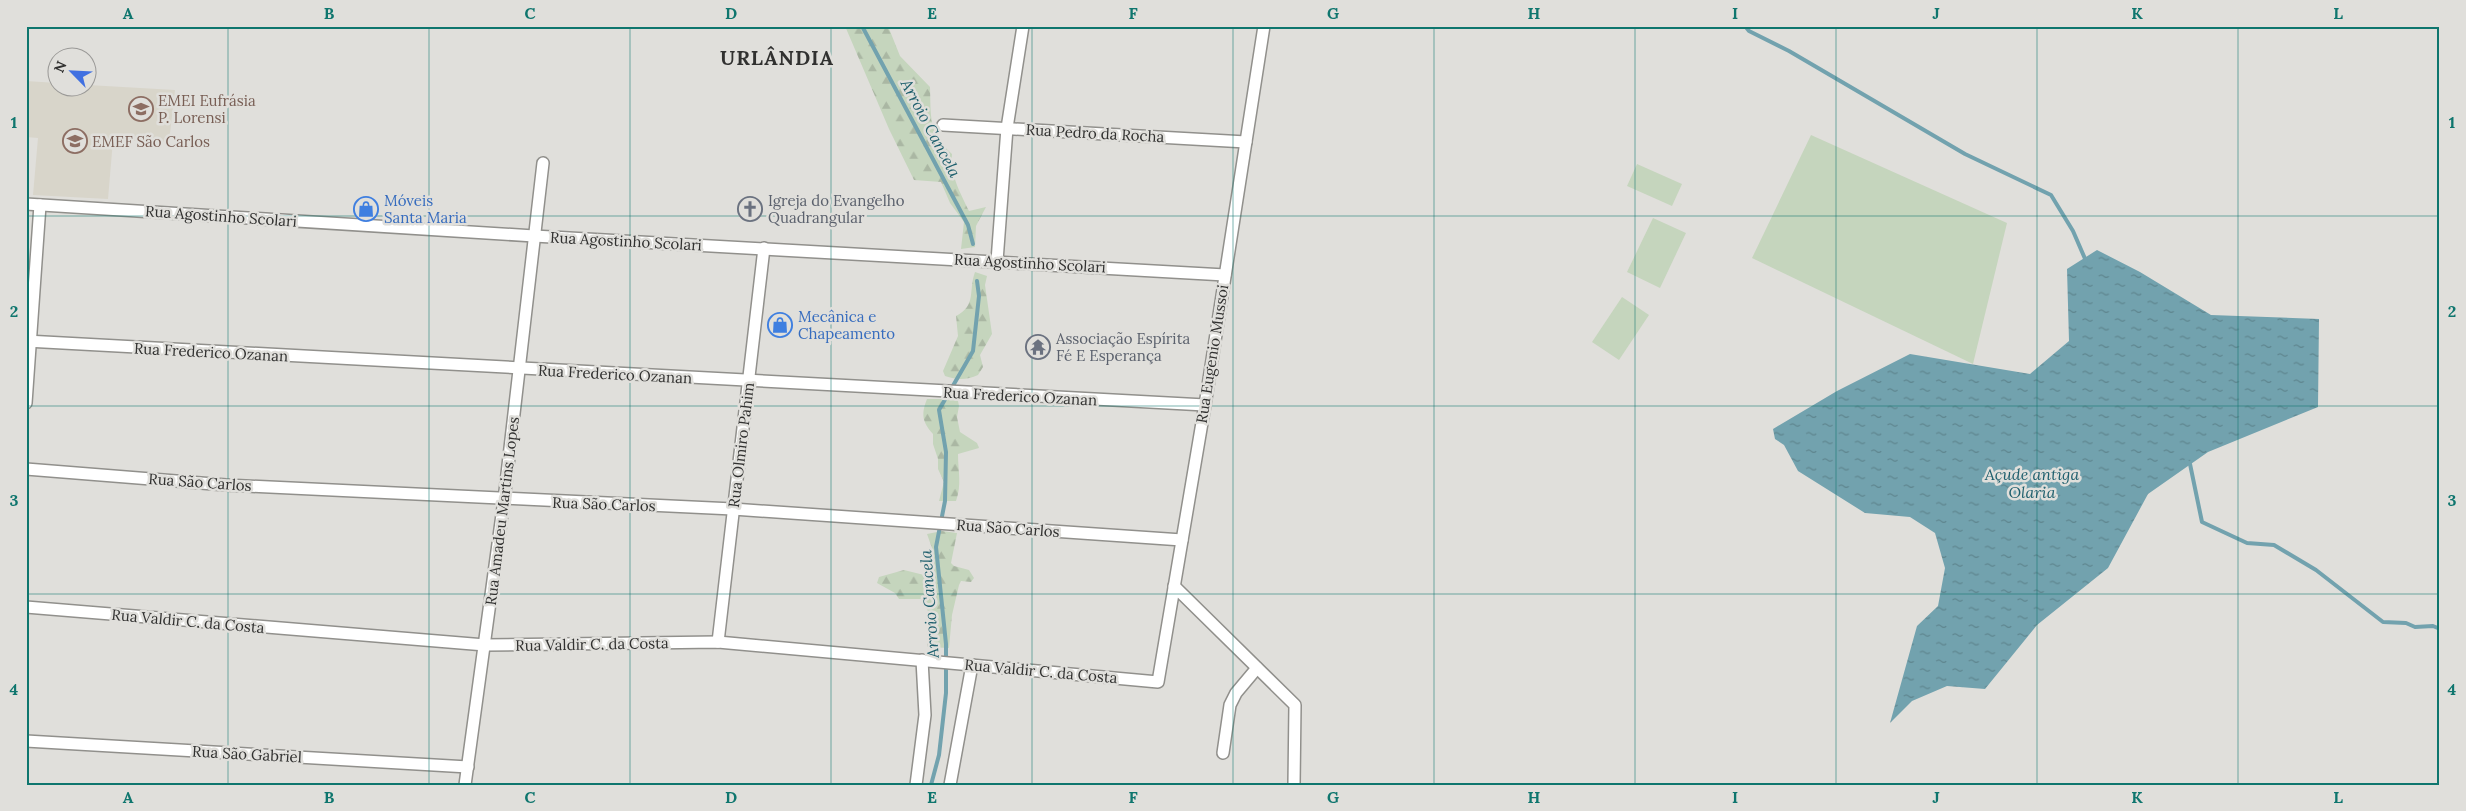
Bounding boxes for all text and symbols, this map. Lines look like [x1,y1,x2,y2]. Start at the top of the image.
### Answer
text: A [123,3,134,23]
text: B [324,3,335,23]
text: C [524,3,536,23]
text: D [725,3,737,23]
text: E [927,3,937,23]
text: F [1128,3,1138,23]
text: G [1327,3,1339,23]
text: H [1528,3,1541,23]
text: I [1732,3,1738,23]
text: J [1932,3,1940,23]
text: K [2131,3,2143,23]
text: L [2333,3,2343,23]
district label: URLÂNDIA [720,45,834,70]
north arrow [48,48,98,98]
text: N [50,58,71,75]
water label: Arroio Cancela [896,75,965,181]
place label: EMEI Eufrásia P. Lorensi [158,91,256,127]
school or university icon: EMEI Eufrásia P. Lorensi [128,96,154,122]
text: 1 [11,112,17,132]
text: 1 [2449,112,2455,132]
street label: Rua Pedro da Rocha [1025,120,1165,146]
school or university icon: EMEF São Carlos [62,128,88,154]
place label: EMEF São Carlos [92,132,210,151]
place label: Móveis Santa Maria [384,191,467,227]
place label: Igreja do Evangelho Quadrangular [768,191,905,227]
shop icon: Móveis Santa Maria [353,196,379,222]
church icon: Igreja do Evangelho Quadrangular [737,196,763,222]
street label: Rua Agostinho Scolari [145,201,297,231]
street label: Rua Agostinho Scolari [550,228,702,254]
street label: Rua Agostinho Scolari [954,250,1106,276]
street label: Rua Eugenio Mussoi [1192,283,1232,425]
text: 2 [10,301,18,321]
text: 2 [2448,301,2456,321]
place label: Mecânica e Chapeamento [798,307,895,343]
shop icon: Mecânica e Chapeamento [767,312,793,338]
place label: Associação Espírita Fé E Esperança [1055,329,1191,365]
temple icon: Associação Espírita Fé E Esperança [1025,334,1051,360]
street label: Rua Frederico Ozanan [133,338,289,366]
street label: Rua Frederico Ozanan [537,360,693,388]
street label: Rua Olmiro Pahim [724,381,758,509]
street label: Rua Frederico Ozanan [942,382,1098,410]
street label: Rua Amadeu Martins Lopes [481,415,523,607]
water label: Açude antiga Olaria [1984,464,2079,502]
street label: Rua São Carlos [148,469,252,495]
text: 3 [10,490,19,510]
text: 3 [2448,490,2457,510]
street label: Rua São Carlos [552,493,656,515]
street label: Rua São Carlos [956,515,1060,541]
water label: Arroio Cancela [915,549,943,660]
street label: Rua Valdir C. da Costa [111,605,266,637]
street label: Rua Valdir C. da Costa [515,633,669,655]
street label: Rua Valdir C. da Costa [964,655,1119,687]
text: 4 [10,679,19,699]
text: 4 [2448,679,2457,699]
street label: Rua São Gabriel [192,742,302,766]
text: A [123,787,134,807]
text: B [324,787,335,807]
text: C [524,787,536,807]
text: D [725,787,737,807]
text: E [927,787,937,807]
text: F [1128,787,1138,807]
text: G [1327,787,1339,807]
text: H [1528,787,1541,807]
text: I [1732,787,1738,807]
text: J [1932,787,1940,807]
text: K [2131,787,2143,807]
text: L [2333,787,2343,807]

